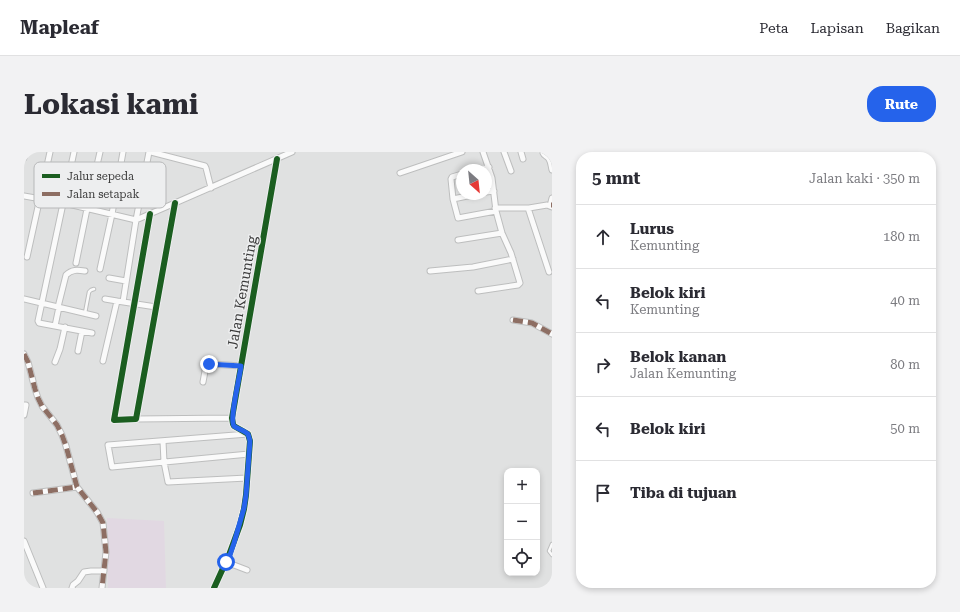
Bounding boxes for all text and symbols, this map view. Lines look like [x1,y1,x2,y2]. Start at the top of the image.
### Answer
text: Mapleaf [20,16,99,39]
text: Peta [759,20,788,36]
text: Lapisan [810,20,864,36]
text: Bagikan [886,20,940,36]
button: Rute [867,86,936,122]
text: Lokasi kami [24,88,198,121]
legend [34,162,166,208]
north arrow [456,164,492,200]
text: 5 mnt [592,168,641,188]
text: Jalur sepeda [67,170,134,183]
text: Jalan kaki · 350 m [809,171,920,186]
text: Jalan setapak [67,188,139,201]
text: Lurus [630,220,674,238]
icon: ahead [592,226,614,248]
text: 180 m [883,229,920,244]
street label: Jalan Kemunting [224,234,260,350]
text: Kemunting [630,238,699,253]
text: Belok kiri [630,284,706,302]
icon: left [592,290,614,312]
text: 40 m [890,293,920,308]
text: Kemunting [630,302,699,317]
text: Belok kanan [630,348,726,366]
icon: right [592,354,614,376]
route end [200,355,218,373]
text: 80 m [890,357,920,372]
text: Jalan Kemunting [630,366,736,381]
icon: left [592,418,614,440]
text: Belok kiri [630,420,706,438]
text: 50 m [890,421,920,436]
map controls [504,468,540,576]
button: + [504,468,540,504]
icon: arrive [592,482,614,504]
text: Tiba di tujuan [630,484,737,502]
button: − [504,504,540,540]
button: locate [504,540,540,576]
route start [217,553,235,571]

